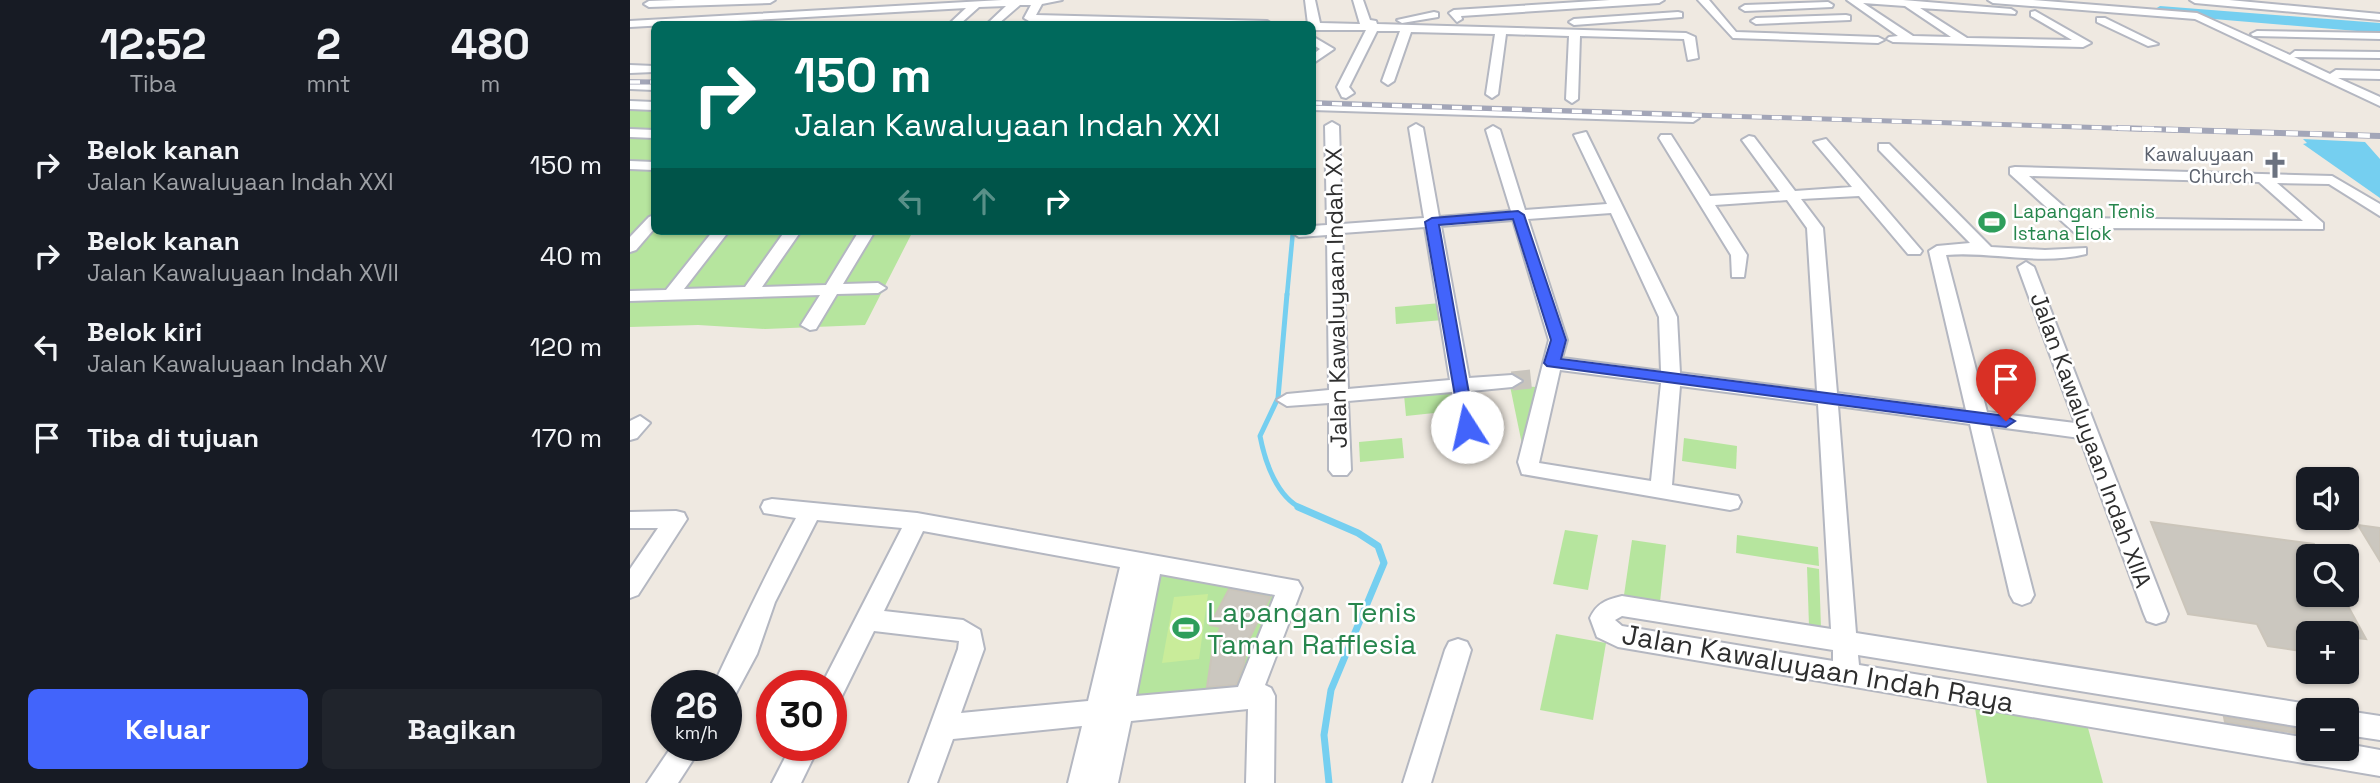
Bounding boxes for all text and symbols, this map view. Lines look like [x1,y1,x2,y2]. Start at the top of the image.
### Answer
text: 12:52 [100,18,206,71]
text: 2 [316,18,341,71]
text: 480 [451,18,530,71]
text: 150 m [794,44,932,106]
icon: right [679,49,770,140]
text: Tiba [130,69,177,99]
text: mnt [306,69,351,99]
text: m [480,69,500,99]
text: Jalan Kawaluyaan Indah XXI [794,105,1221,145]
text: Belok kanan [87,133,240,167]
place label: Kawaluyaan Church [2144,142,2254,189]
icon: right [28,146,66,184]
street label: Jalan Kawaluyaan Indah XX [1318,147,1354,449]
text: 150 m [530,148,602,182]
church icon: Kawaluyaan Church [2260,150,2290,180]
text: Jalan Kawaluyaan Indah XXI [87,167,394,197]
icon: left [892,182,930,220]
icon: ahead [965,182,1003,220]
icon: right [1038,182,1076,220]
place label: Lapangan Tenis Istana Elok [2013,199,2155,246]
sports icon: Lapangan Tenis Istana Elok [1977,207,2007,237]
text: Belok kanan [87,224,240,258]
icon: right [28,237,66,275]
text: 40 m [540,239,602,273]
text: Jalan Kawaluyaan Indah XVII [87,258,399,288]
street label: Jalan Kawaluyaan Indah XIIA [2024,288,2158,592]
text: Belok kiri [87,315,202,349]
icon: left [28,328,66,366]
text: 120 m [530,330,602,364]
text: Jalan Kawaluyaan Indah XV [87,349,388,379]
pin [1976,349,2036,421]
icon: arrive [1987,360,2025,398]
position arrow [1430,390,1504,464]
icon: arrive [28,419,66,457]
text: Tiba di tujuan [87,421,259,455]
text: 170 m [531,421,602,455]
map controls [2296,467,2359,761]
button: sound [2296,467,2359,530]
button: search [2296,544,2359,607]
place label: Lapangan Tenis Taman Rafflesia [1207,594,1416,662]
sports icon: Lapangan Tenis Taman Rafflesia [1171,613,1201,643]
street label: Jalan Kawaluyaan Indah Raya [1619,616,2017,720]
button: + [2296,621,2359,684]
speed limit sign: 30 [756,670,847,761]
text: 26 [675,684,718,728]
button: Keluar [28,689,308,769]
button: Bagikan [322,689,602,769]
button: − [2296,698,2359,761]
text: km/h [675,721,718,744]

